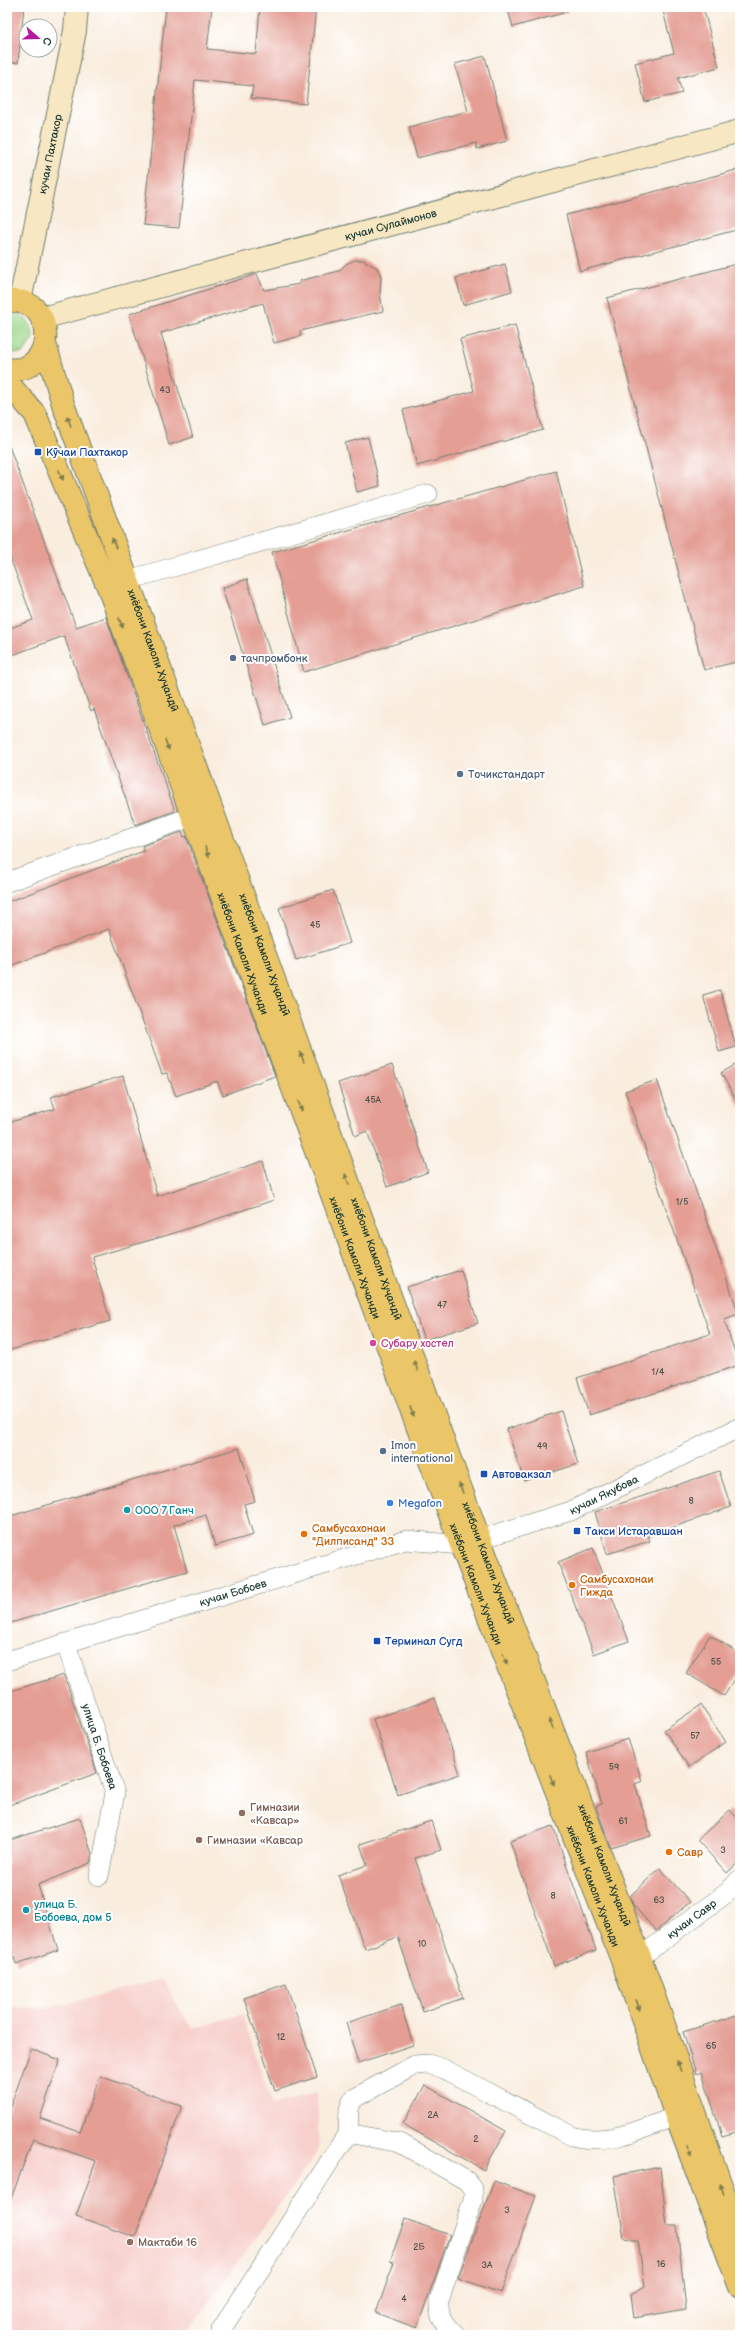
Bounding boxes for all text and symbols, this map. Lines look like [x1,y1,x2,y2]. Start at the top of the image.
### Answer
north arrow [18,18,58,58]
text: С [39,35,54,47]
street label: кучаи Пахтакор [35,112,65,195]
street label: кучаи Сулаймонов [343,206,438,243]
house number: 43 [159,385,171,396]
one-way arrow [66,415,72,427]
place label: Кӯчаи Пахтакор [46,446,129,459]
marker: Кӯчаи Пахтакор [33,447,43,457]
one-way arrow [58,470,64,482]
one-way arrow [111,537,117,549]
street label: хиёбони Камоли Хуҷандӣ [125,587,182,713]
one-way arrow [119,618,125,630]
place label: тачпромбонк [241,652,308,665]
marker: тачпромбонк [228,653,238,663]
one-way arrow [165,739,171,751]
place label: Точикстандарт [468,768,545,781]
marker: Точикстандарт [455,769,465,779]
one-way arrow [205,847,211,859]
street label: хиёбони Камоли Хучанди [215,891,272,1016]
street label: хиёбони Камоли Хуҷандӣ [237,891,293,1018]
house number: 45 [310,920,320,931]
one-way arrow [299,1050,305,1062]
house number: 45А [365,1095,382,1106]
one-way arrow [297,1100,303,1112]
one-way arrow [343,1172,349,1184]
street label: хиёбони Камоли Хучанди [327,1195,384,1321]
street label: хиёбони Камоли Хуҷандӣ [348,1196,405,1322]
house number: 1/5 [676,1197,688,1208]
house number: 47 [437,1300,448,1311]
place label: Субару хостел [381,1337,454,1350]
marker: Субару хостел [368,1338,378,1348]
one-way arrow [412,1360,418,1372]
house number: 1/4 [651,1367,665,1378]
one-way arrow [409,1407,415,1419]
place label: Imon international [391,1439,453,1465]
house number: 49 [537,1441,547,1452]
marker: Imon international [378,1446,388,1456]
place label: Автовакзал [491,1468,551,1481]
marker: Автовакзал [479,1469,489,1479]
street label: кучаи Якубова [567,1472,641,1517]
one-way arrow [457,1482,463,1494]
house number: 8 [688,1496,694,1507]
place label: Megafon [398,1497,442,1510]
marker: Megafon [385,1498,395,1508]
street label: хиёбони Камоли Хуҷандӣ [460,1500,518,1626]
place label: ООО 7 Ганч [135,1504,194,1517]
marker: ООО 7 Ганч [122,1505,132,1515]
street label: хиёбони Камоли Хучанди [447,1521,506,1647]
place label: Самбусахонаи "Дилписанд" 33 [312,1522,394,1548]
place label: Такси Истаравшан [585,1525,683,1538]
marker: Такси Истаравшан [572,1526,582,1536]
marker: Самбусахонаи "Дилписанд" 33 [299,1529,309,1539]
place label: Самбусахонаи Гижда [580,1573,654,1599]
street label: кучаи Бобоев [198,1576,268,1609]
marker: Самбусахонаи Гижда [567,1580,577,1590]
place label: Терминал Сугд [385,1635,463,1648]
marker: Терминал Сугд [372,1636,382,1646]
one-way arrow [503,1654,509,1666]
house number: 55 [711,1657,721,1668]
street label: улица Б. Бобоева [80,1702,120,1792]
one-way arrow [547,1718,553,1730]
house number: 57 [690,1731,700,1742]
house number: 59 [609,1762,619,1773]
one-way arrow [550,1775,556,1787]
place label: Гимназии «Кавсар» [250,1801,300,1827]
street label: хиёбони Камоли Хуҷандӣ [575,1802,634,1928]
marker: Гимназии «Кавсар» [237,1808,247,1818]
house number: 61 [619,1816,627,1827]
street label: хиёбони Камоли Хучанди [564,1823,623,1949]
place label: Гимназии «Кавсар [207,1834,304,1847]
marker: Гимназии «Кавсар [194,1835,204,1845]
house number: 3 [720,1845,726,1856]
place label: Савр [677,1846,704,1859]
marker: Савр [664,1847,674,1857]
house number: 8 [550,1891,556,1902]
house number: 63 [653,1895,665,1906]
street label: кучаи Савр [664,1896,719,1941]
place label: улица Б. Бобоева, дом 5 [34,1898,111,1924]
marker: улица Б. Бобоева, дом 5 [21,1905,31,1915]
house number: 10 [418,1939,426,1950]
one-way arrow [635,1999,641,2011]
house number: 12 [277,2032,286,2043]
house number: 65 [706,2041,716,2052]
one-way arrow [676,2060,682,2072]
house number: 2А [428,2110,439,2121]
house number: 2 [473,2134,479,2145]
one-way arrow [687,2147,693,2159]
one-way arrow [719,2182,725,2194]
house number: 3 [504,2205,510,2216]
place label: Мактаби 16 [138,2236,197,2249]
marker: Мактаби 16 [125,2237,135,2247]
house number: 2Б [413,2242,426,2253]
house number: 16 [657,2259,666,2270]
house number: 3А [482,2260,493,2271]
house number: 4 [401,2294,407,2305]

